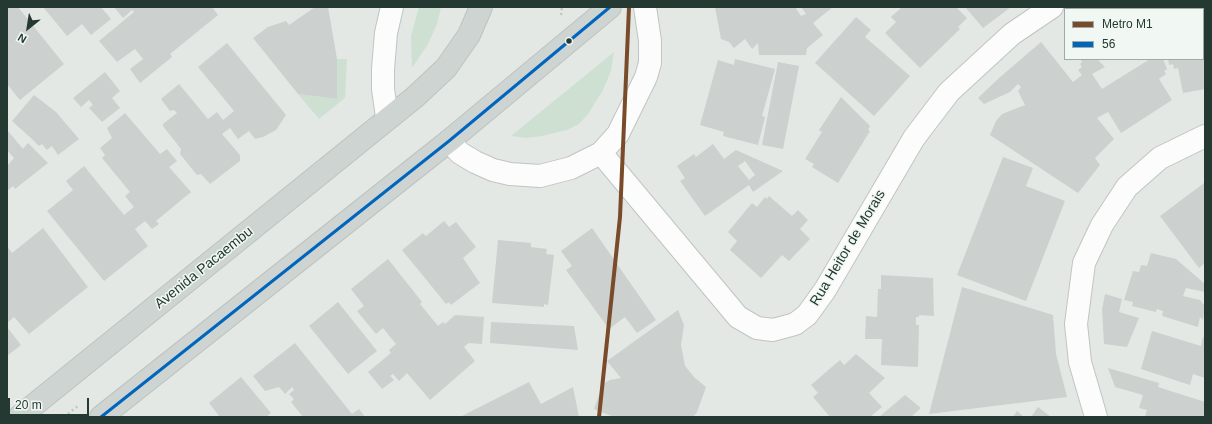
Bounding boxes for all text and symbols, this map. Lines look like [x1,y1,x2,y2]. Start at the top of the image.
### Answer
north arrow [8,8,48,48]
legend [1064,8,1204,60]
text: Metro M1 [1102,17,1153,31]
text: N [16,31,28,46]
unlabelled marker [564,36,574,46]
text: 56 [1102,37,1115,51]
street label: Rua Heitor de Morais [807,187,889,309]
street label: Avenida Pacaembu [152,223,256,313]
scale bar [10,390,91,416]
text: 20 m [15,398,42,412]

